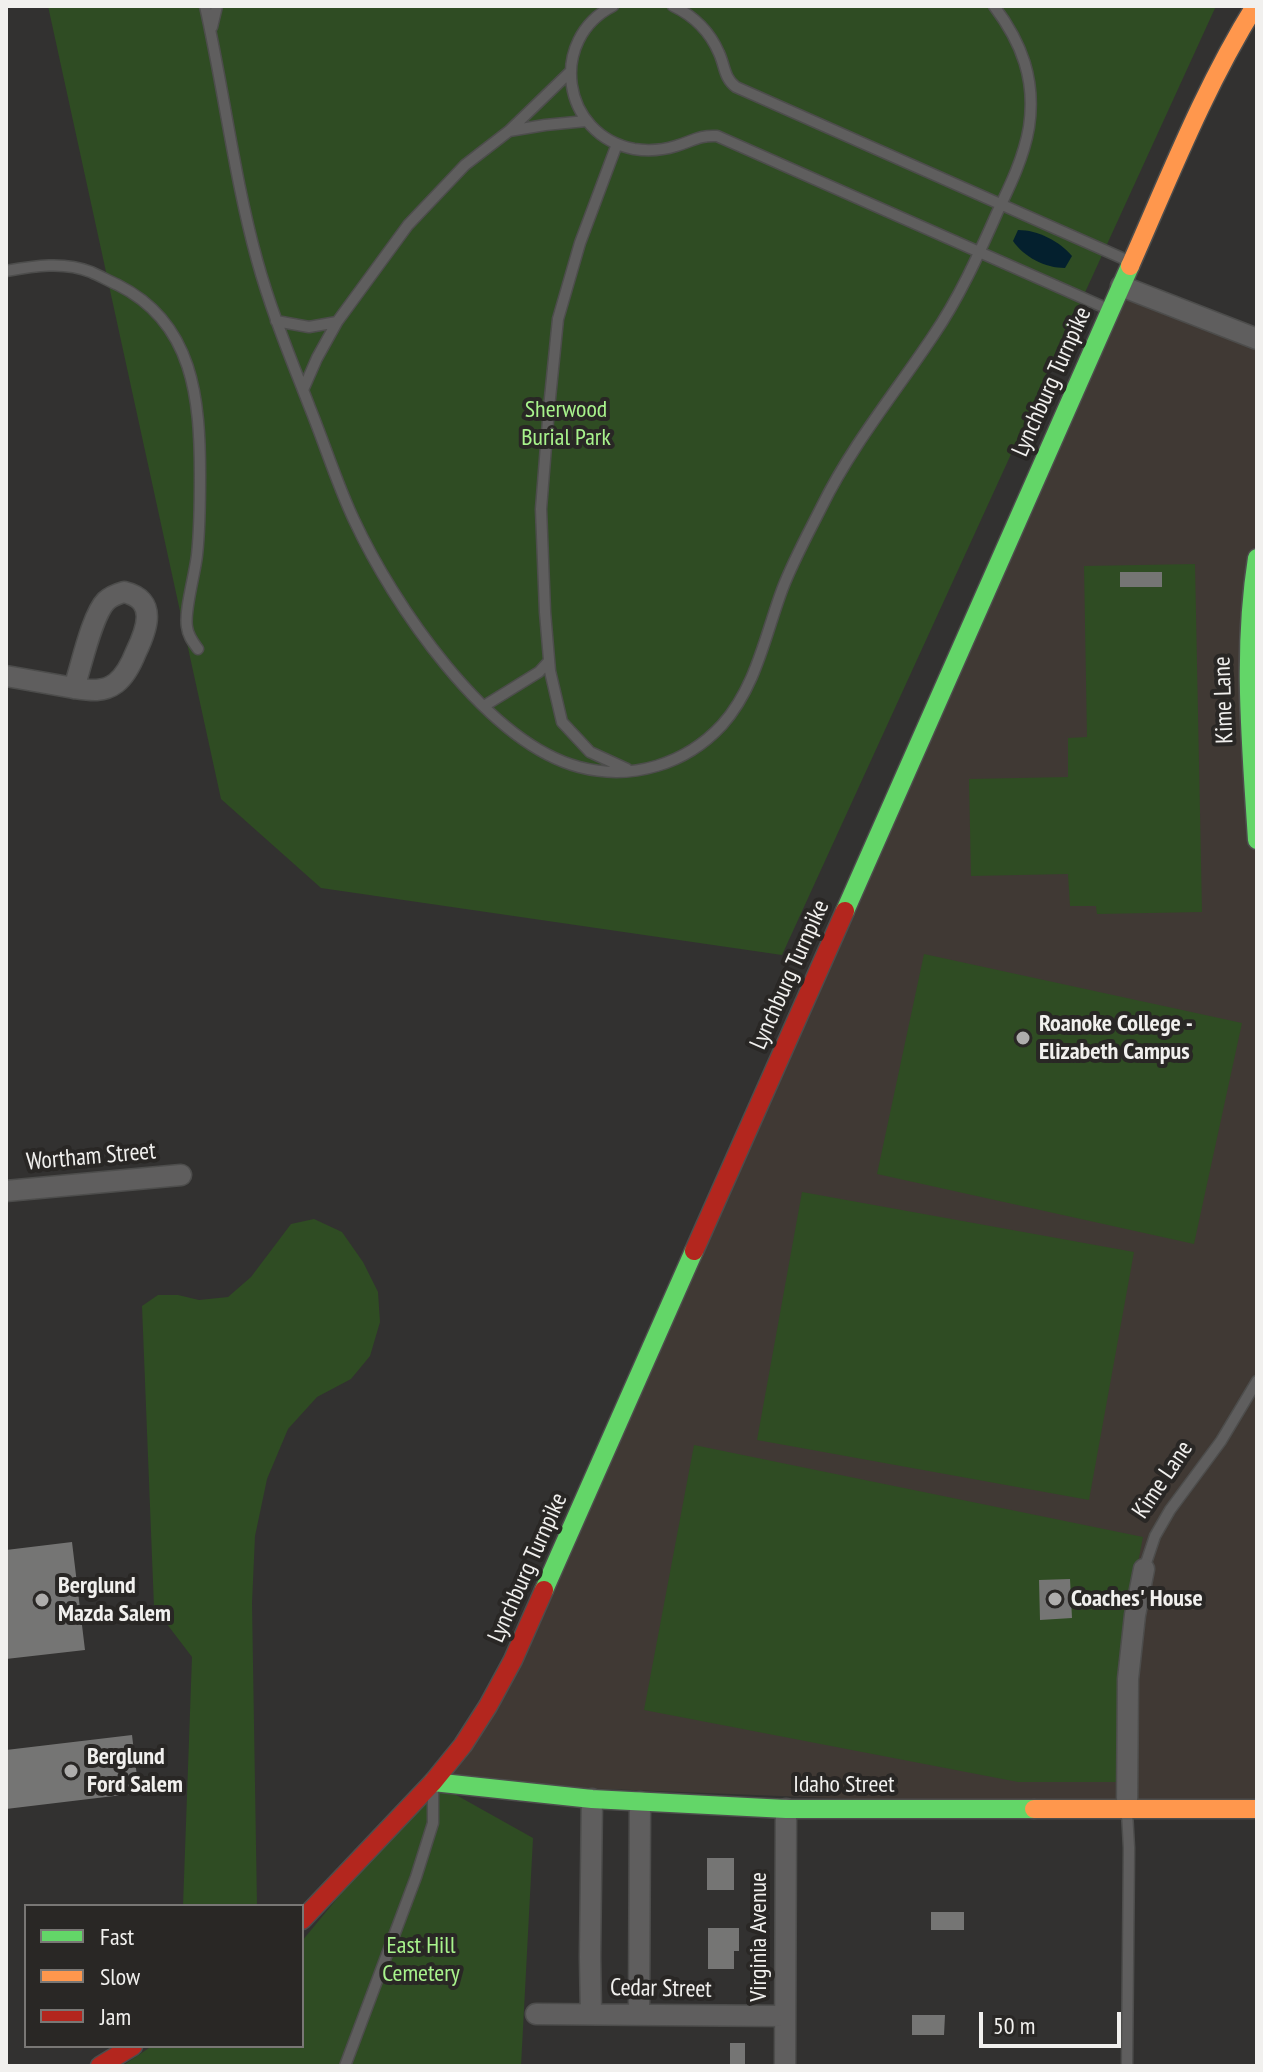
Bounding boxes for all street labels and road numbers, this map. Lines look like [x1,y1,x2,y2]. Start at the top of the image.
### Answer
street label: Lynchburg Turnpike [1006,303,1098,461]
street label: Kime Lane [1208,656,1240,744]
street label: Lynchburg Turnpike [744,896,836,1054]
street label: Wortham Street [25,1137,157,1177]
street label: Kime Lane [1127,1436,1199,1524]
street label: Lynchburg Turnpike [482,1489,574,1647]
street label: Idaho Street [793,1771,895,1799]
street label: Virginia Avenue [745,1872,773,2002]
street label: Cedar Street [610,1974,712,2004]

